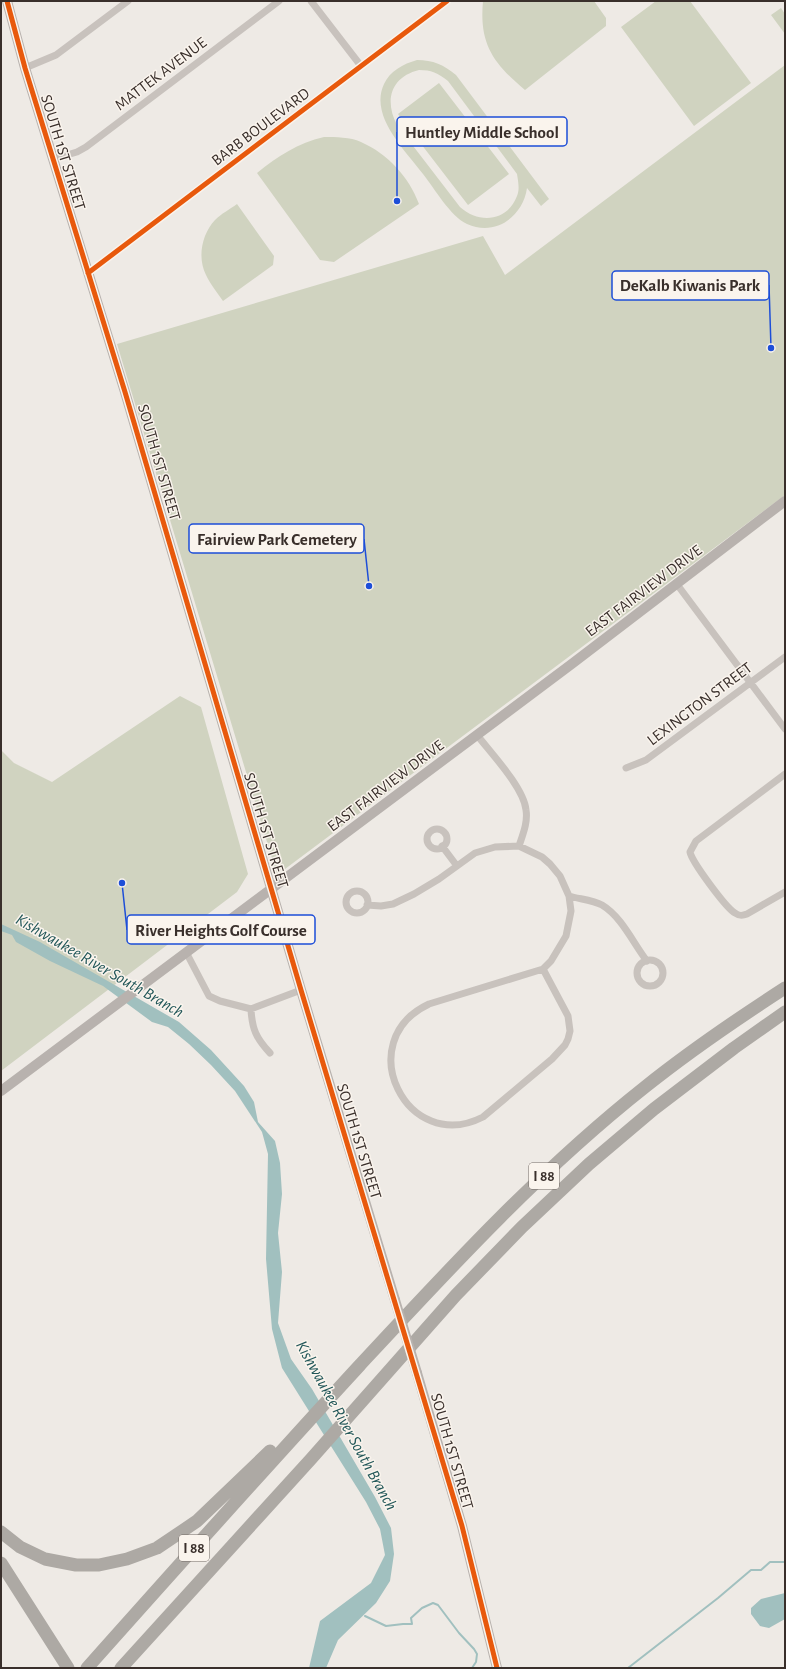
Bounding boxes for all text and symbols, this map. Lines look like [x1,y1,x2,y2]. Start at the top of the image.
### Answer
street label: MATTEK AVENUE [112,34,210,113]
street label: BARB BOULEVARD [209,85,313,169]
street label: SOUTH 1ST STREET [38,93,88,212]
callout: Huntley Middle School [397,117,567,146]
text: Huntley Middle School [405,124,559,142]
callout: DeKalb Kiwanis Park [612,271,769,300]
text: DeKalb Kiwanis Park [620,277,761,294]
street label: SOUTH 1ST STREET [135,403,183,522]
callout: Fairview Park Cemetery [189,524,364,553]
text: Fairview Park Cemetery [197,531,357,549]
street label: EAST FAIRVIEW DRIVE [582,542,705,640]
street label: LEXINGTON STREET [644,659,755,748]
street label: EAST FAIRVIEW DRIVE [324,737,447,835]
street label: SOUTH 1ST STREET [241,771,291,890]
water label: Kishwaukee River South Branch [13,910,187,1021]
callout: River Heights Golf Course [127,915,315,944]
text: River Heights Golf Course [135,922,307,939]
street label: SOUTH 1ST STREET [334,1082,384,1201]
road number: I 88 [529,1163,559,1189]
water label: Kishwaukee River South Branch [293,1338,400,1513]
street label: SOUTH 1ST STREET [428,1392,476,1511]
road number: I 88 [179,1535,209,1561]

